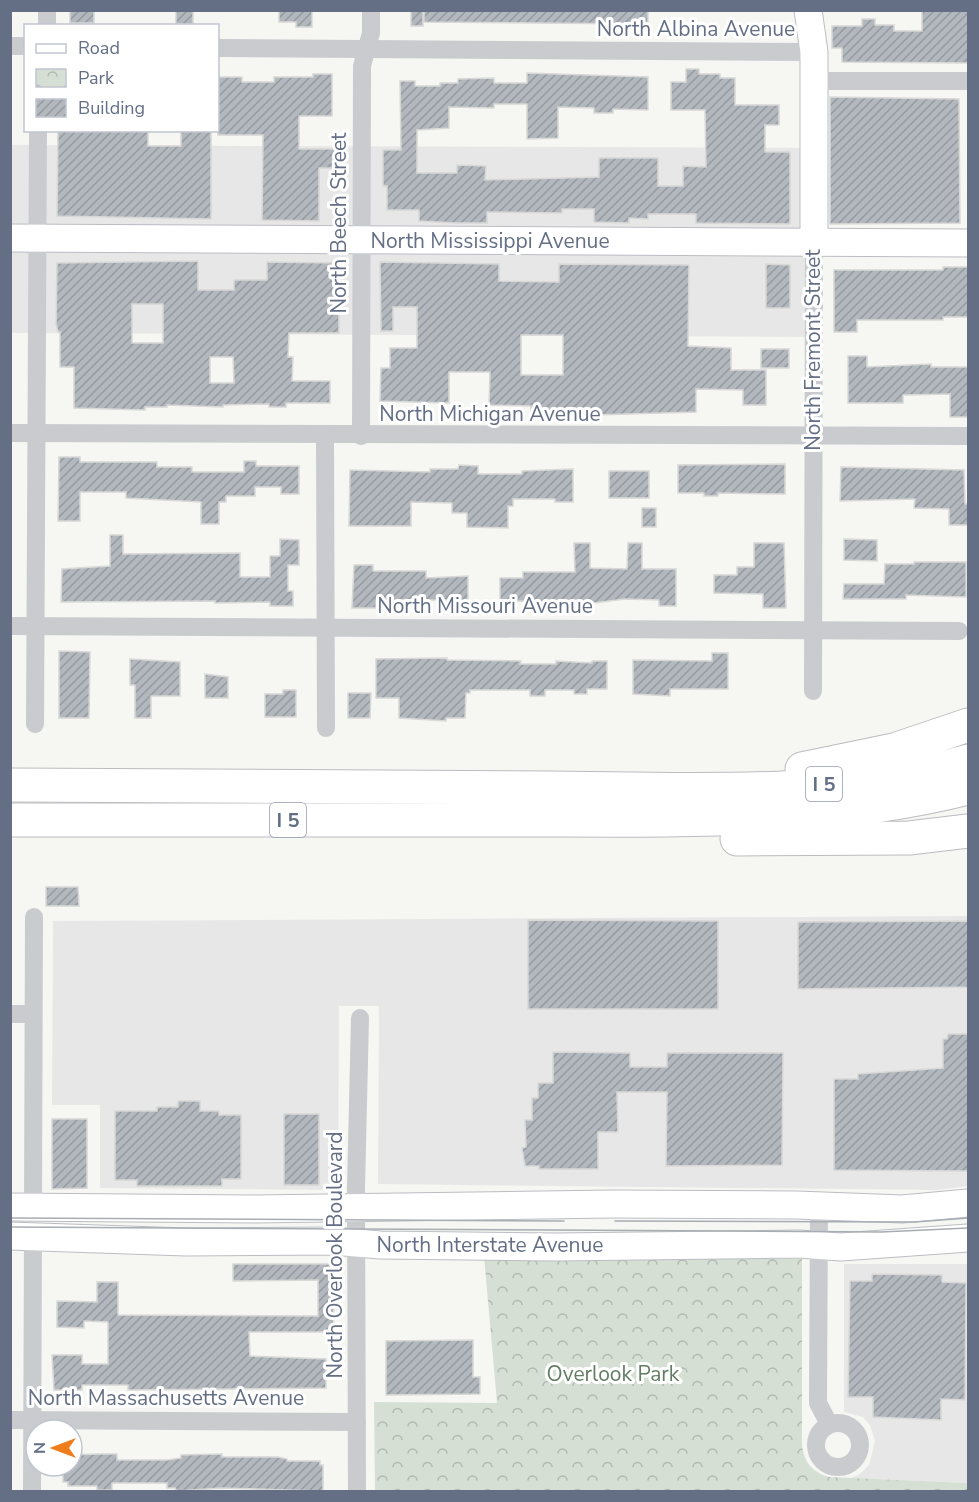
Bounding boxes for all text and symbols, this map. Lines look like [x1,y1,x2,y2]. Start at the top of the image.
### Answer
street label: North Albina Avenue [597,15,795,43]
legend [24,24,219,132]
text: Road [78,36,120,60]
text: Park [78,66,115,90]
text: Building [78,96,145,120]
street label: North Beech Street [325,132,353,313]
street label: North Mississippi Avenue [370,227,610,255]
street label: North Fremont Street [799,249,827,451]
street label: North Michigan Avenue [379,400,601,428]
street label: North Missouri Avenue [377,592,593,620]
road number: I 5 [806,767,842,801]
road number: I 5 [270,803,306,837]
street label: North Overlook Boulevard [321,1132,349,1378]
street label: North Interstate Avenue [377,1231,603,1259]
park label: Overlook Park [547,1360,680,1388]
street label: North Massachusetts Avenue [28,1384,304,1412]
north arrow [24,1418,84,1478]
text: N [29,1442,51,1454]

